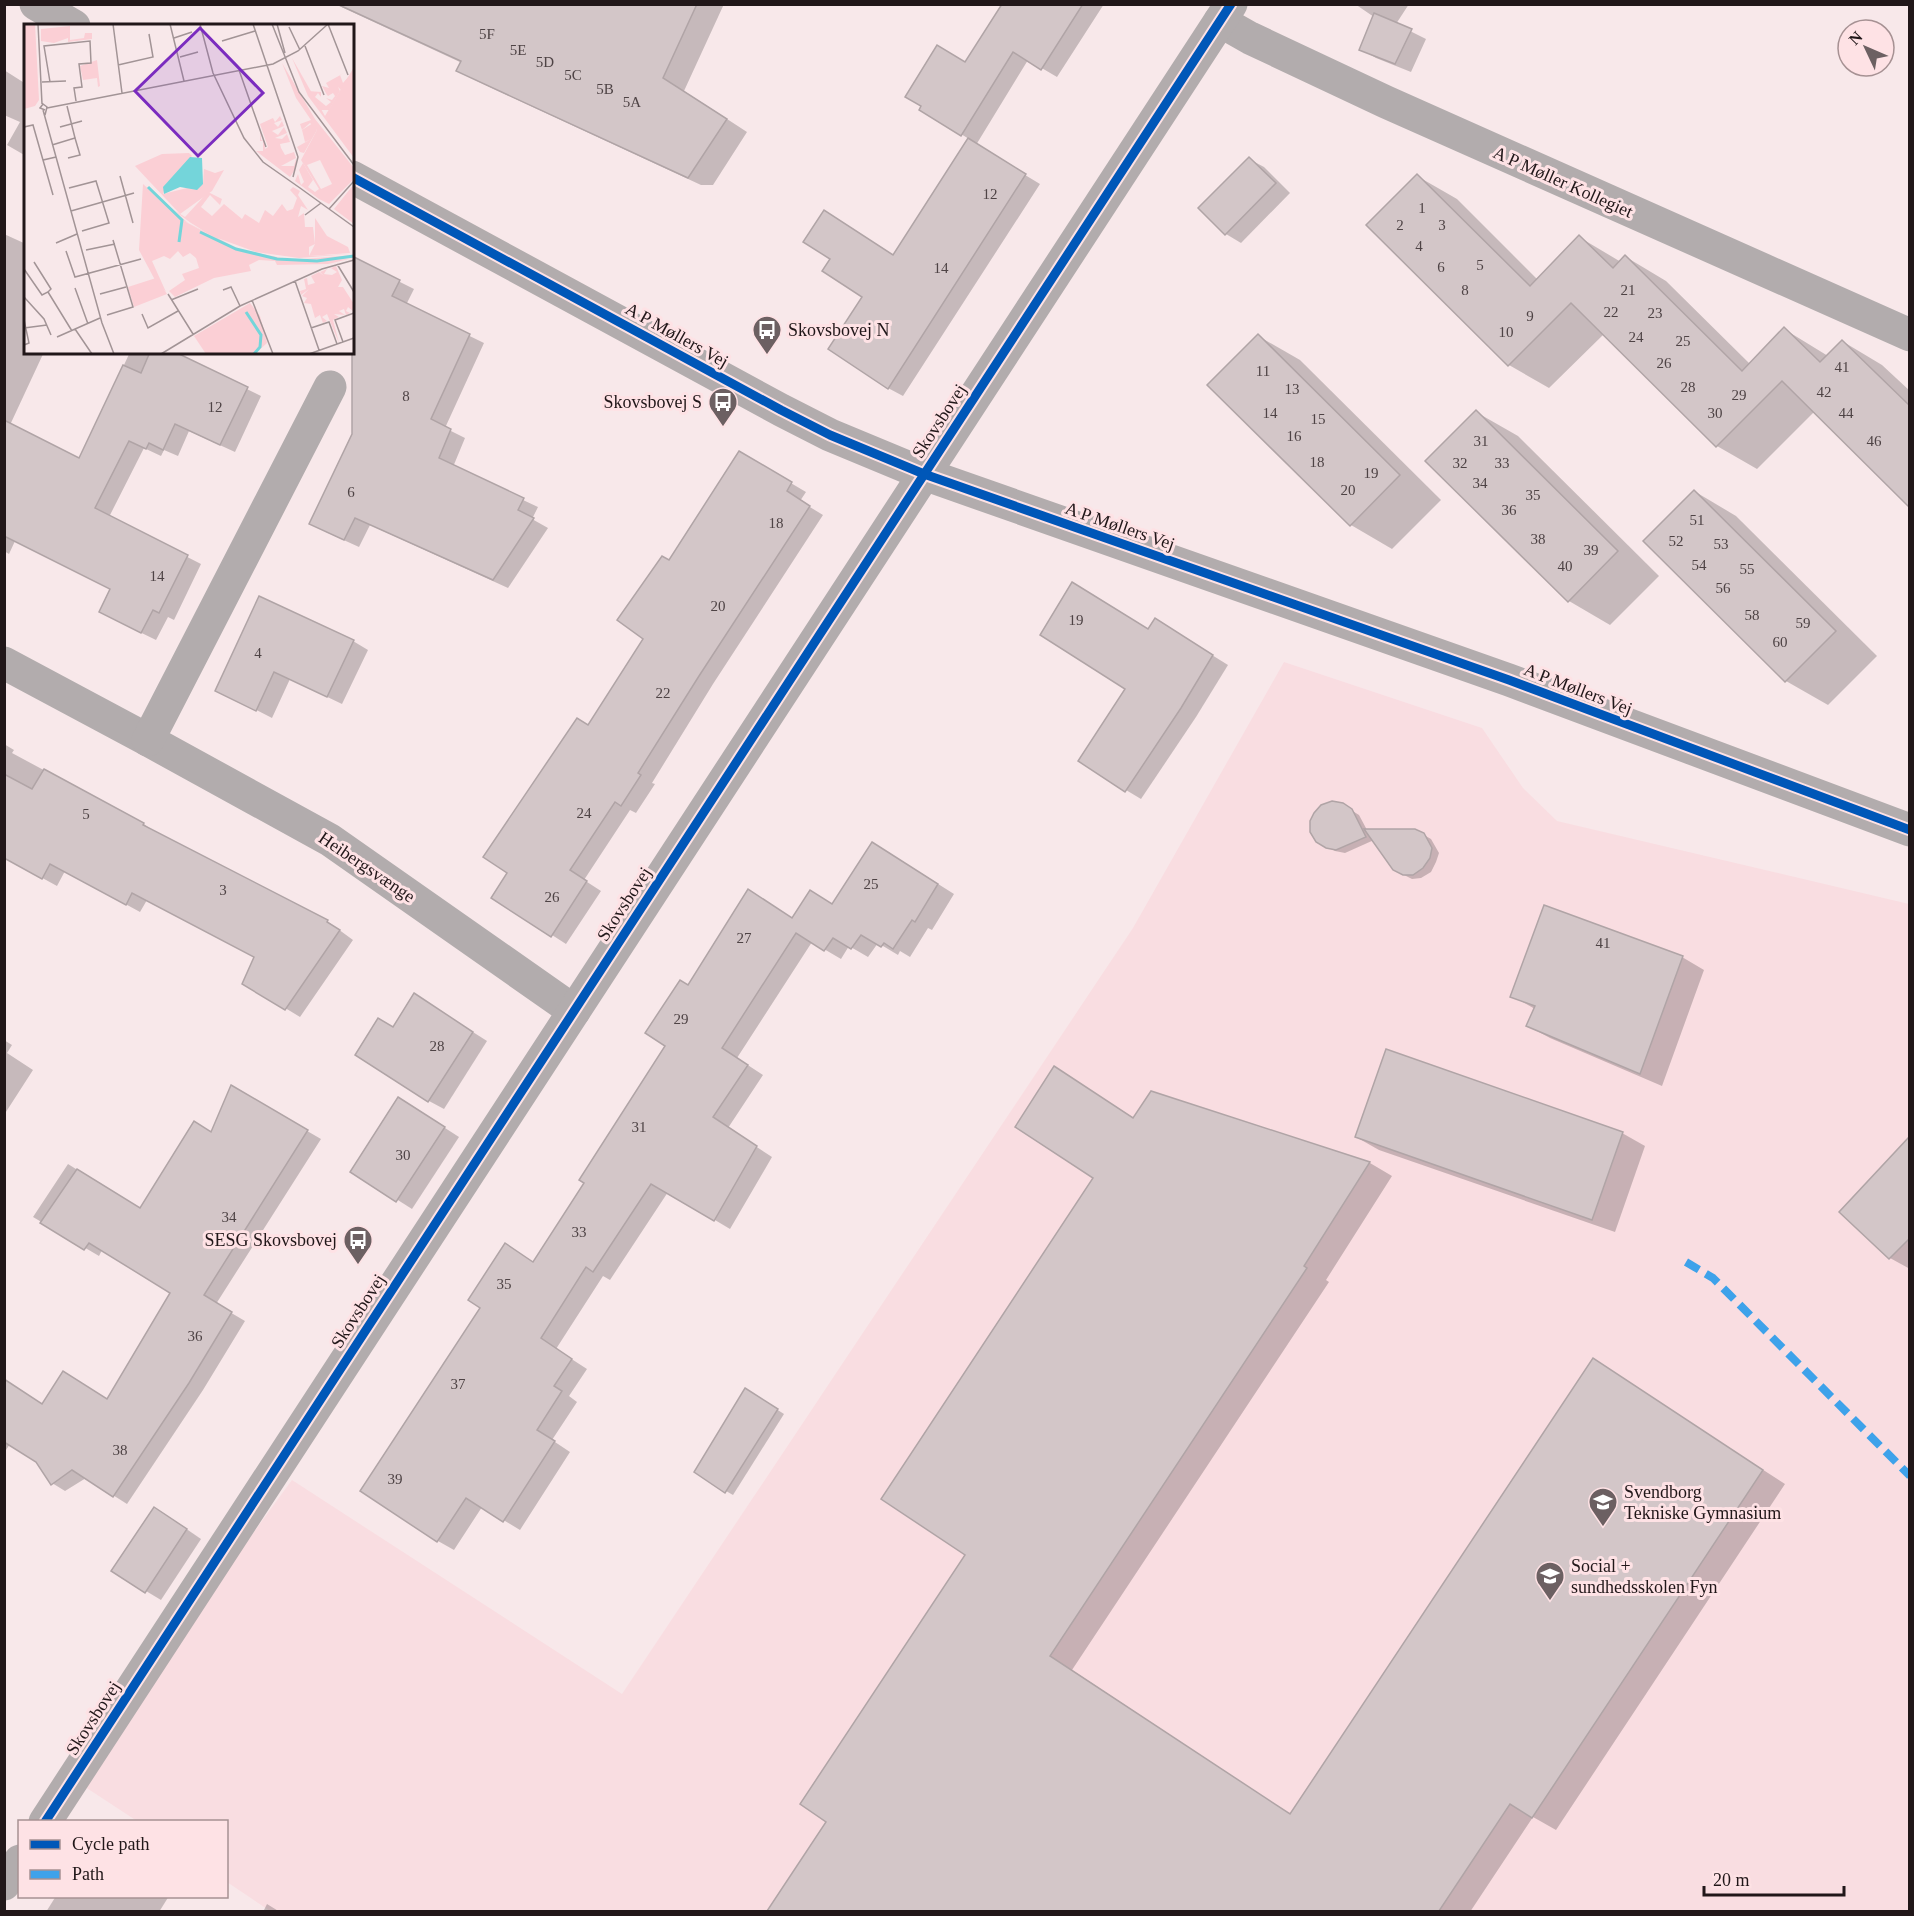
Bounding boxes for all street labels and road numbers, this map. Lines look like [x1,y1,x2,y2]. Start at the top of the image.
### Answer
street label: A P Møller Kollegiet [1490,142,1636,222]
street label: A P Møllers Vej [622,298,732,372]
street label: Skovsbovej [908,380,970,462]
street label: A P Møllers Vej [1063,498,1177,554]
street label: A P Møllers Vej [1521,659,1635,719]
street label: Heibergsvænge [315,827,419,907]
street label: Skovsbovej [593,863,655,945]
street label: Skovsbovej [327,1270,389,1352]
street label: Skovsbovej [62,1677,124,1759]

